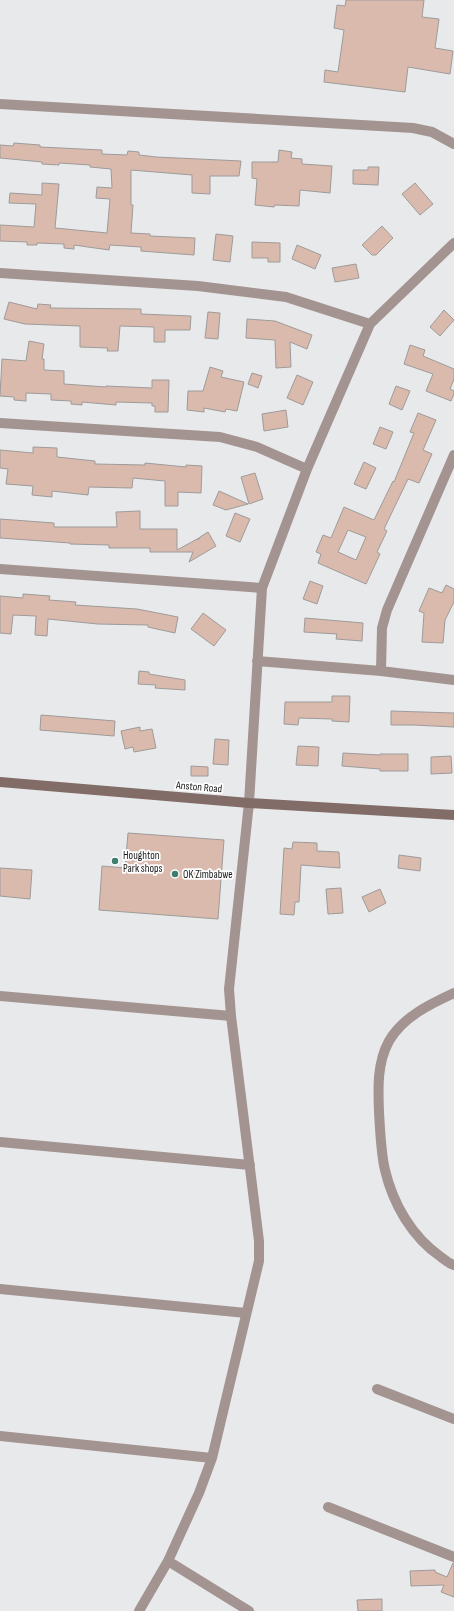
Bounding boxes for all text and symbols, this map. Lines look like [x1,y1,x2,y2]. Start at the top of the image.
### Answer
street label: Anston Road [174,778,223,796]
place label: Houghton Park shops [123,849,163,875]
marker: Houghton Park shops [110,856,120,866]
place label: OK Zimbabwe [183,868,233,881]
marker: OK Zimbabwe [170,869,180,879]

